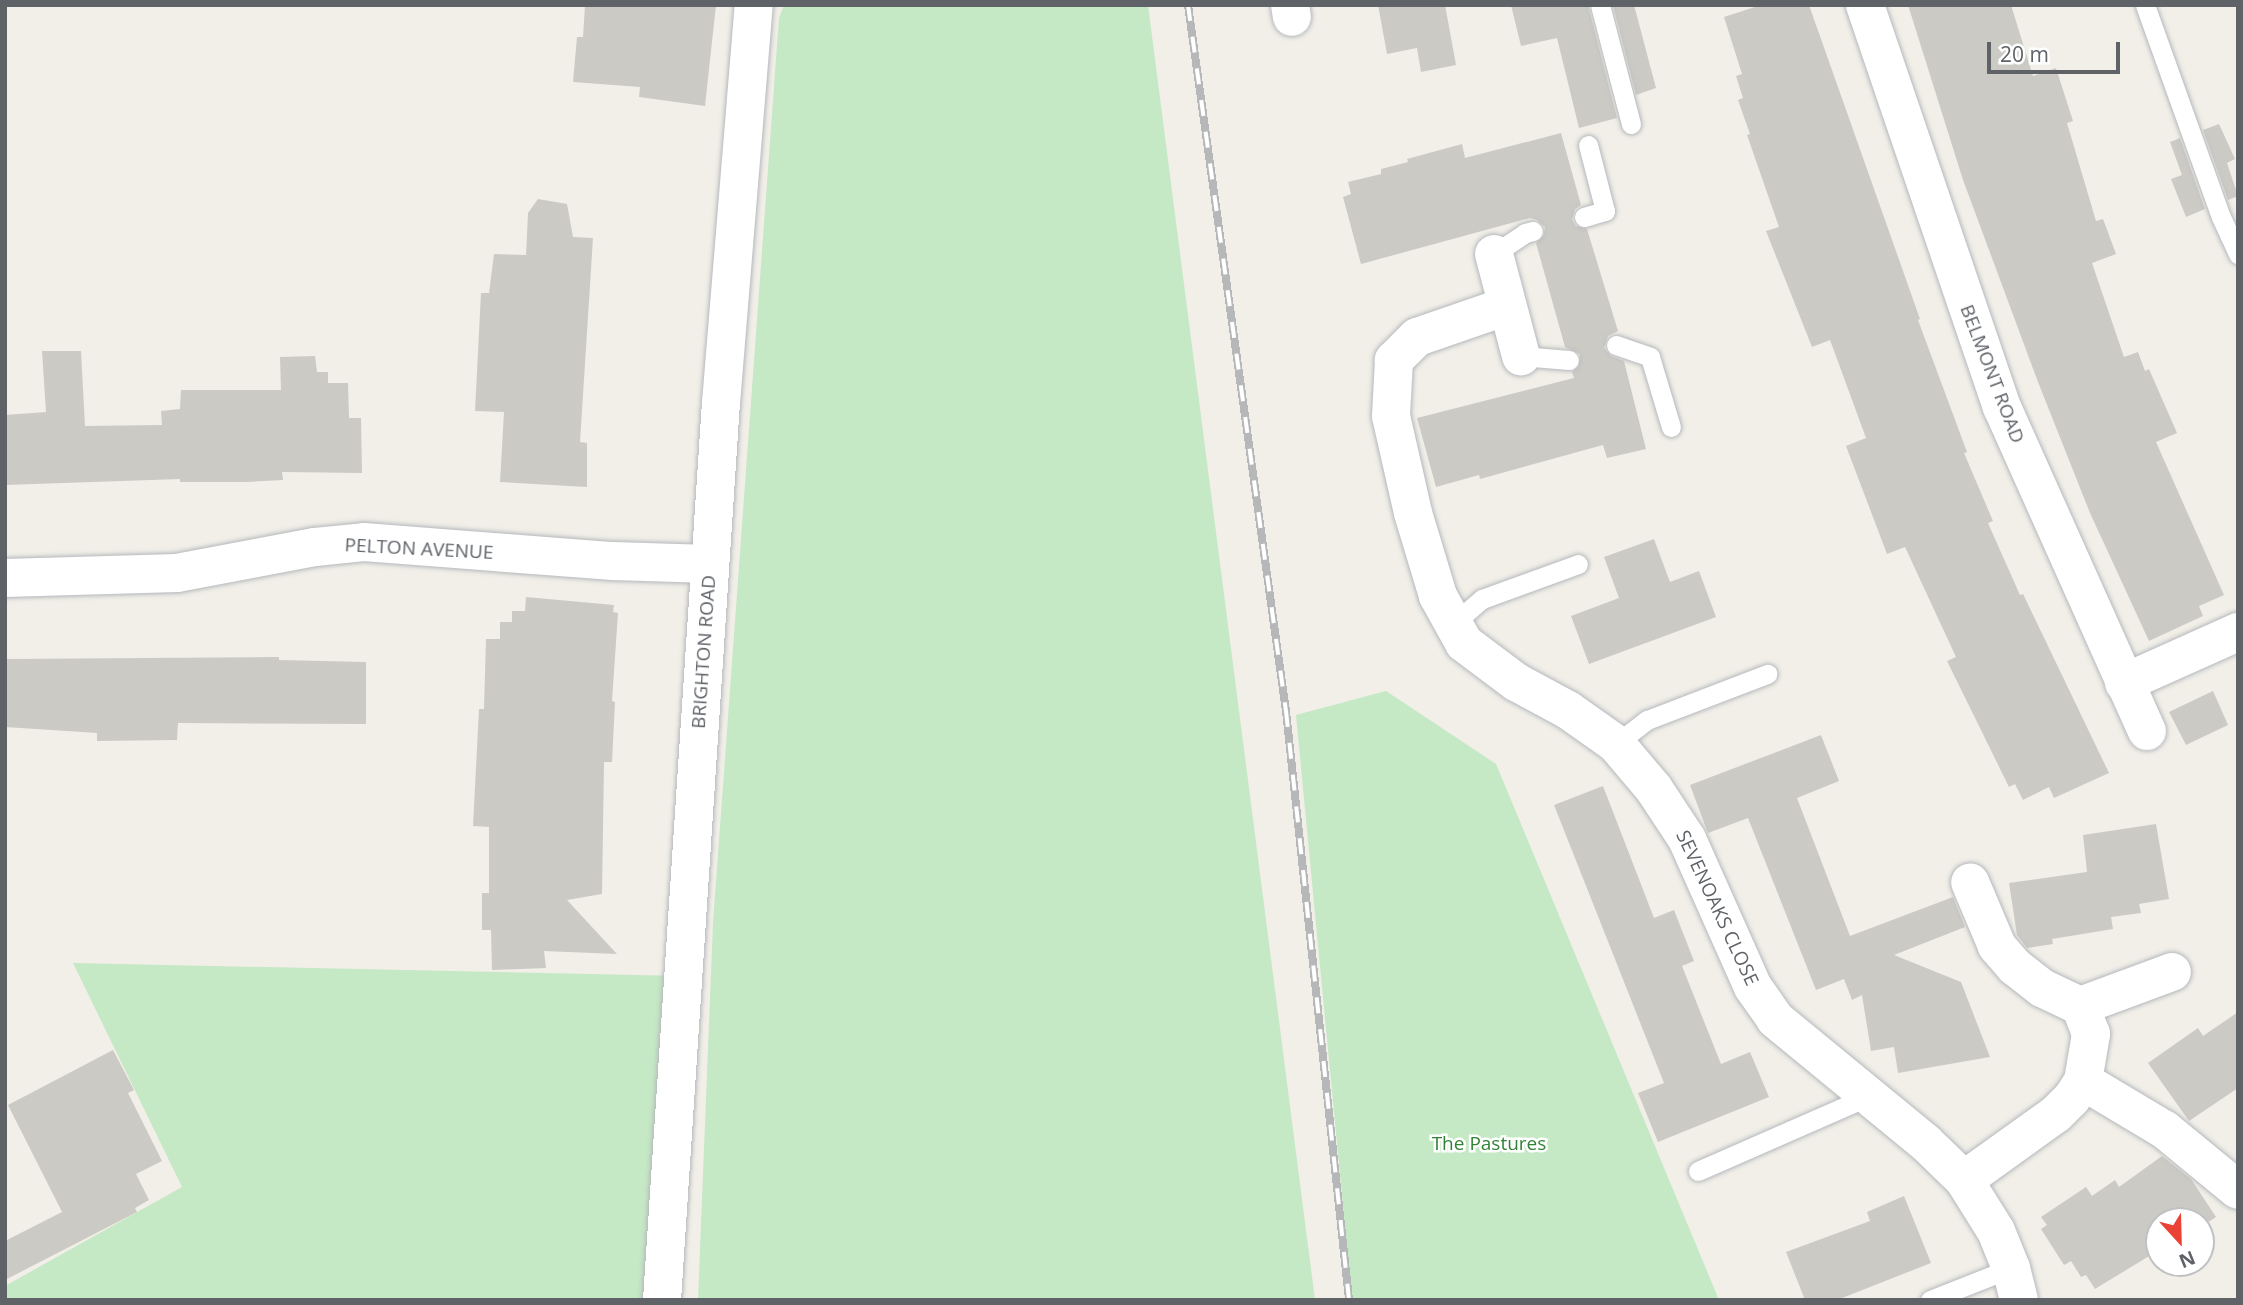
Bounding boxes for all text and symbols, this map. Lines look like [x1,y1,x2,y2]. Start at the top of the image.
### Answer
scale bar [1991,28,2124,72]
text: 20 m [2000,40,2049,68]
street label: BELMONT ROAD [1955,301,2029,447]
street label: PELTON AVENUE [344,534,494,564]
street label: BRIGHTON ROAD [687,574,721,730]
street label: SEVENOAKS CLOSE [1671,827,1763,989]
park label: The Pastures [1432,1133,1546,1155]
north arrow [2145,1207,2215,1277]
text: N [2175,1245,2199,1275]

